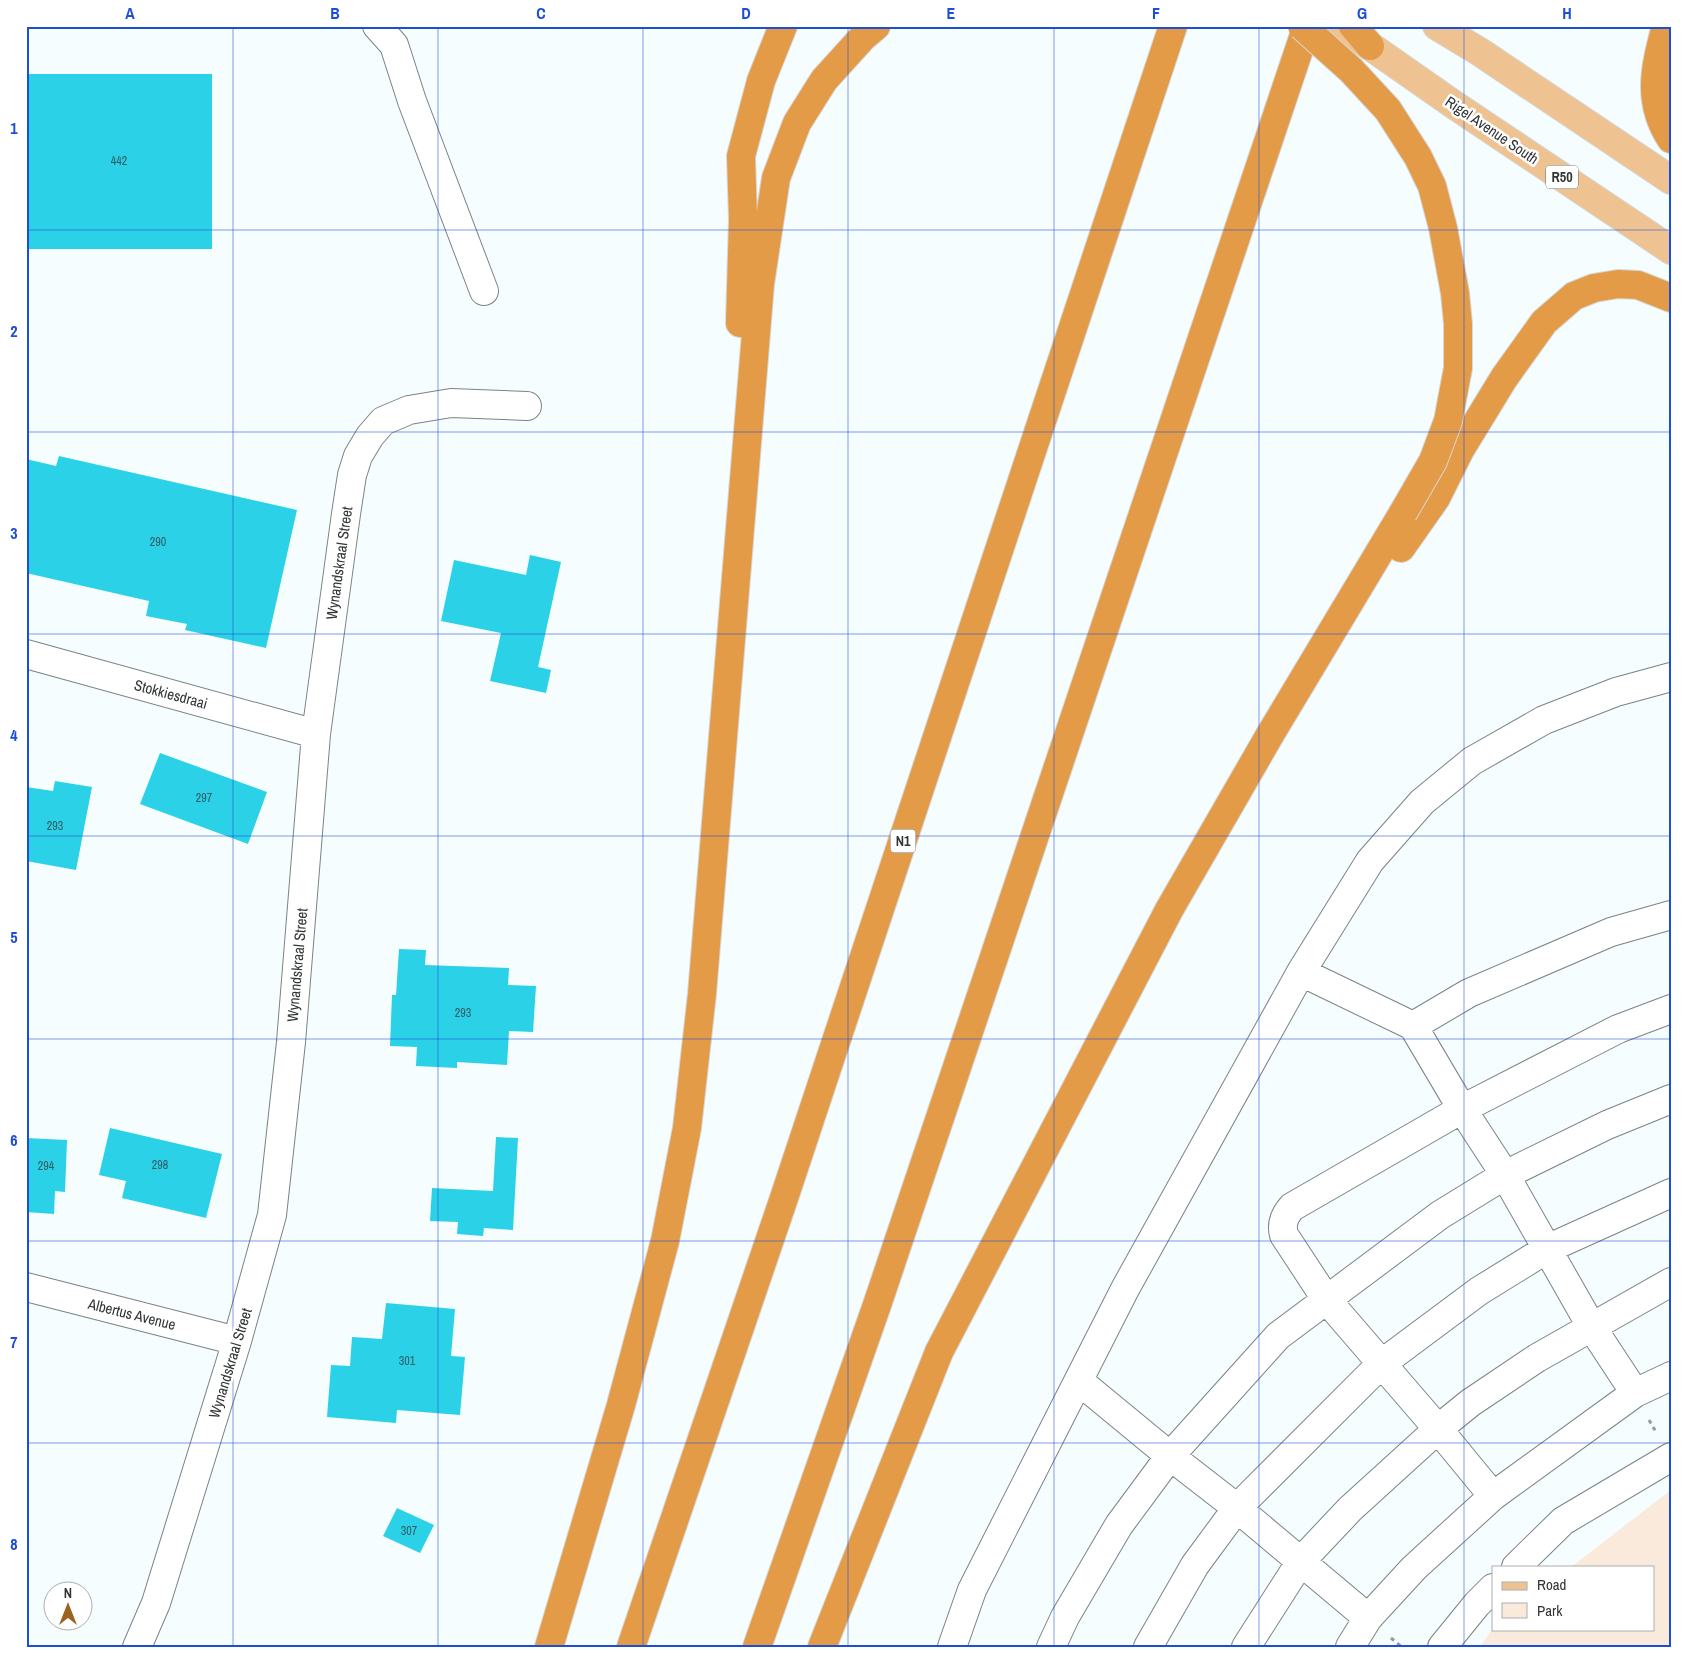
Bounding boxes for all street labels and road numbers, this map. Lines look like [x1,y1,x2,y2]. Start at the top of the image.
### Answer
street label: Rigel Avenue South [1441,91,1543,169]
road number: R50 [1546,166,1578,188]
street label: Wynandskraal Street [321,504,357,621]
street label: Stokkiesdraai [132,674,210,714]
road number: N1 [890,829,916,852]
street label: Wynandskraal Street [282,907,312,1023]
street label: Albertus Avenue [85,1293,178,1335]
street label: Wynandskraal Street [203,1305,257,1421]

